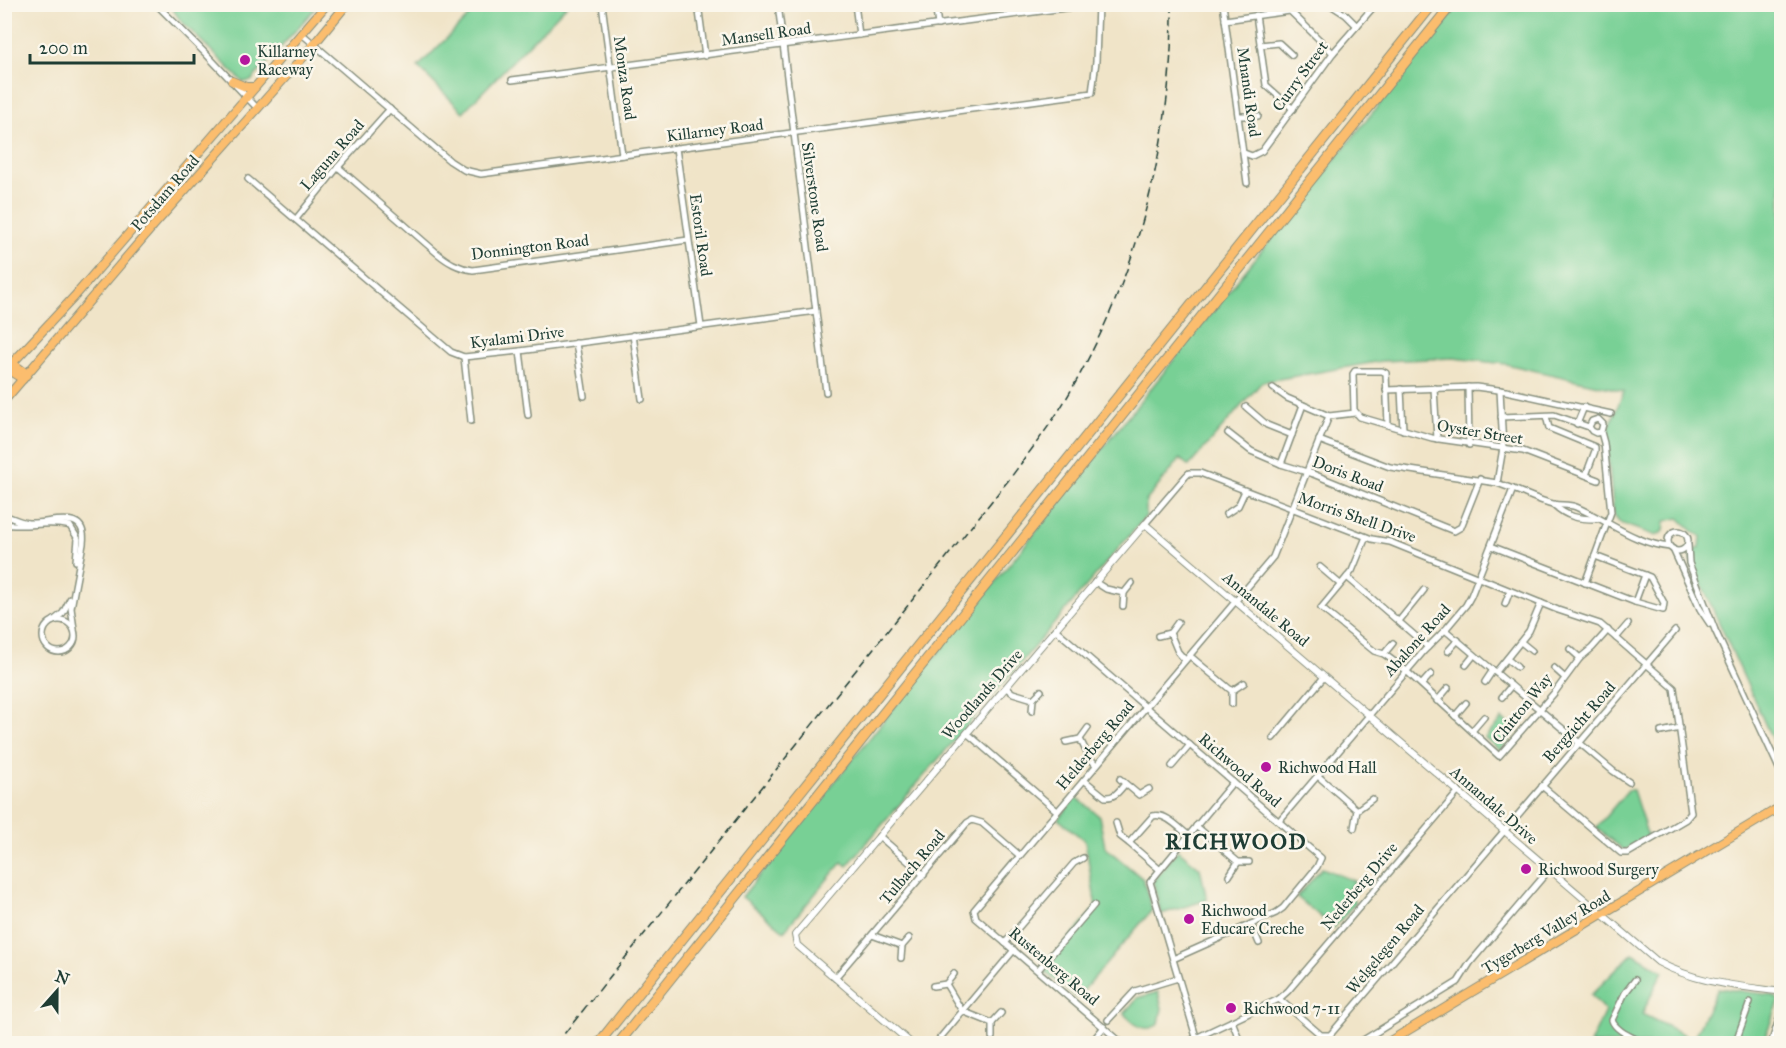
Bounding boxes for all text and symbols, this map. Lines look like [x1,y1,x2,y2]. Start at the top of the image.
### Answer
street label: Mansell Road [720,18,812,50]
scale bar [30,27,194,65]
street label: Monza Road [610,35,640,121]
text: 200 m [39,37,88,59]
street label: Curry Street [1268,37,1332,115]
place label: Killarney Raceway [257,42,317,79]
street label: Mnandi Road [1233,46,1265,138]
marker: Killarney Raceway [238,53,252,67]
street label: Killarney Road [665,115,765,145]
street label: Laguna Road [296,116,369,195]
street label: Silverstone Road [798,141,832,253]
street label: Potsdam Road [127,151,203,235]
street label: Estoril Road [686,192,716,278]
street label: Donnington Road [470,230,590,265]
street label: Kyalami Drive [469,322,565,352]
street label: Oyster Street [1436,416,1525,448]
street label: Doris Road [1310,452,1386,496]
street label: Morris Shell Drive [1295,488,1419,546]
street label: Annandale Road [1218,567,1313,651]
street label: Abalone Road [1379,600,1454,681]
street label: Woodlands Drive [938,645,1026,743]
street label: Chitton Way [1488,669,1556,747]
street label: Bergzicht Road [1539,678,1620,767]
street label: Helderberg Road [1052,696,1139,794]
street label: Richwood Road [1195,729,1285,811]
place label: Richwood Hall [1278,758,1377,777]
marker: Richwood Hall [1259,760,1273,774]
street label: Annandale Drive [1446,761,1542,848]
street label: Tulbach Road [875,826,949,908]
district label: RICHWOOD [1165,828,1307,855]
street label: Nederberg Drive [1317,838,1402,934]
place label: Richwood Surgery [1538,860,1659,880]
marker: Richwood Surgery [1519,862,1533,876]
street label: Tygerberg Valley Road [1478,886,1614,979]
street label: Welgelegen Road [1342,900,1429,998]
place label: Richwood Educare Creche [1201,901,1305,938]
marker: Richwood Educare Creche [1182,912,1196,926]
street label: Rustenberg Road [1004,923,1103,1010]
north arrow [27,961,87,1021]
text: N [52,966,72,989]
place label: Richwood 7-11 [1243,999,1340,1018]
marker: Richwood 7-11 [1224,1001,1238,1015]

